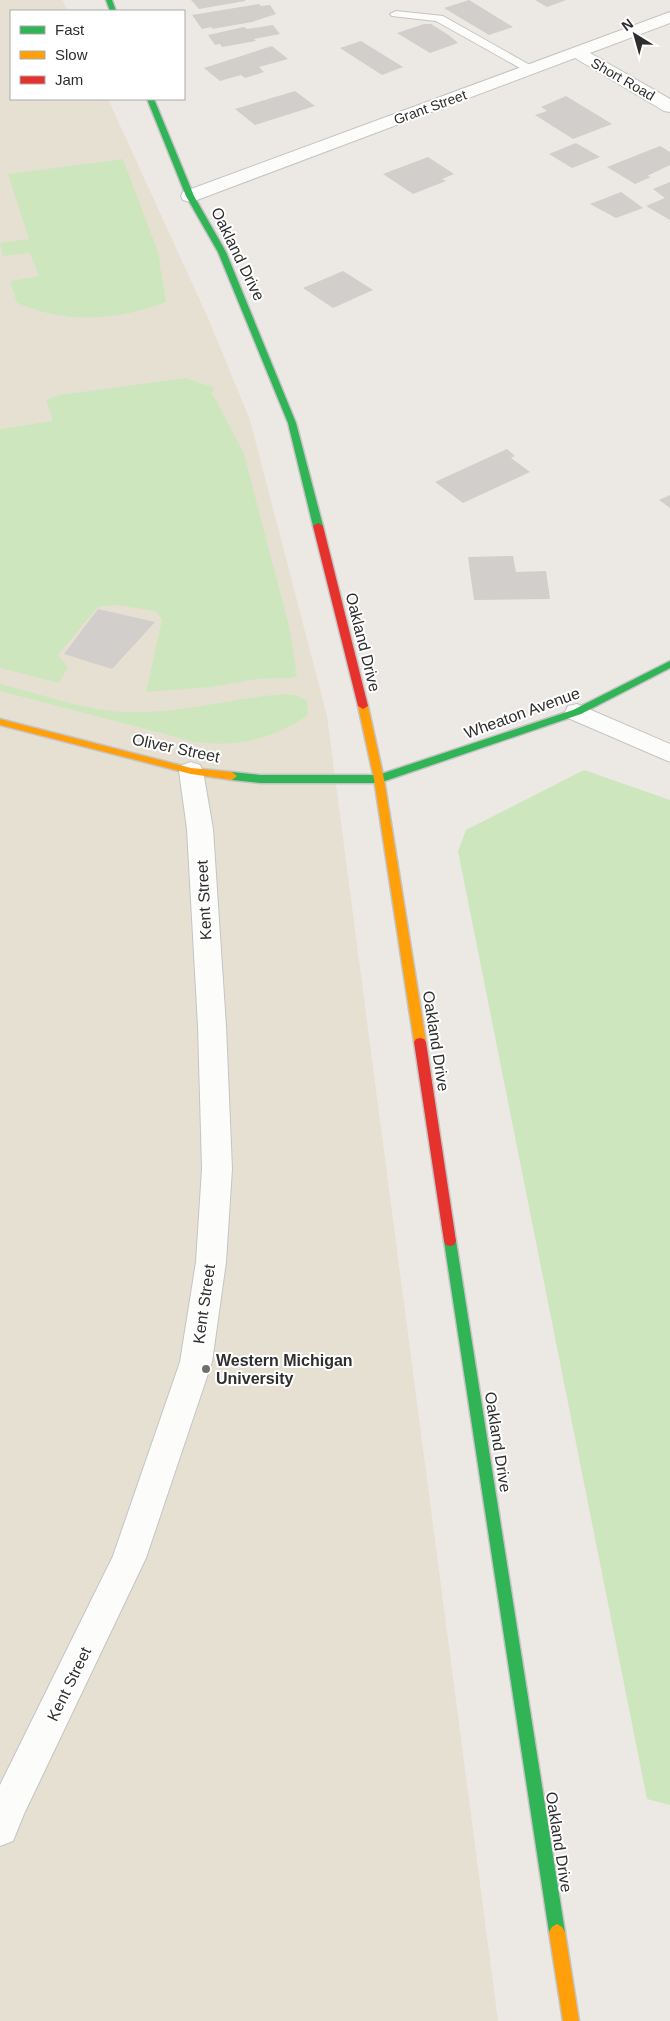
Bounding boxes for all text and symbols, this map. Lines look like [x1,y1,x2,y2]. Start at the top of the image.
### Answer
legend [10,10,185,100]
north arrow [610,10,660,60]
text: N [618,15,636,34]
text: Fast [55,21,85,38]
text: Slow [55,46,88,63]
street label: Short Road [588,54,658,104]
text: Jam [55,71,83,88]
street label: Grant Street [391,86,469,128]
street label: Oakland Drive [208,205,268,303]
street label: Oakland Drive [342,591,384,693]
street label: Wheaton Avenue [462,684,582,742]
street label: Oliver Street [131,730,222,766]
street label: Kent Street [193,859,215,940]
street label: Oakland Drive [420,990,452,1092]
street label: Kent Street [190,1263,218,1345]
place label: Western Michigan University [216,1352,353,1387]
marker: Western Michigan University [200,1363,212,1375]
street label: Oakland Drive [482,1391,514,1493]
street label: Kent Street [44,1644,94,1724]
street label: Oakland Drive [543,1791,575,1893]

